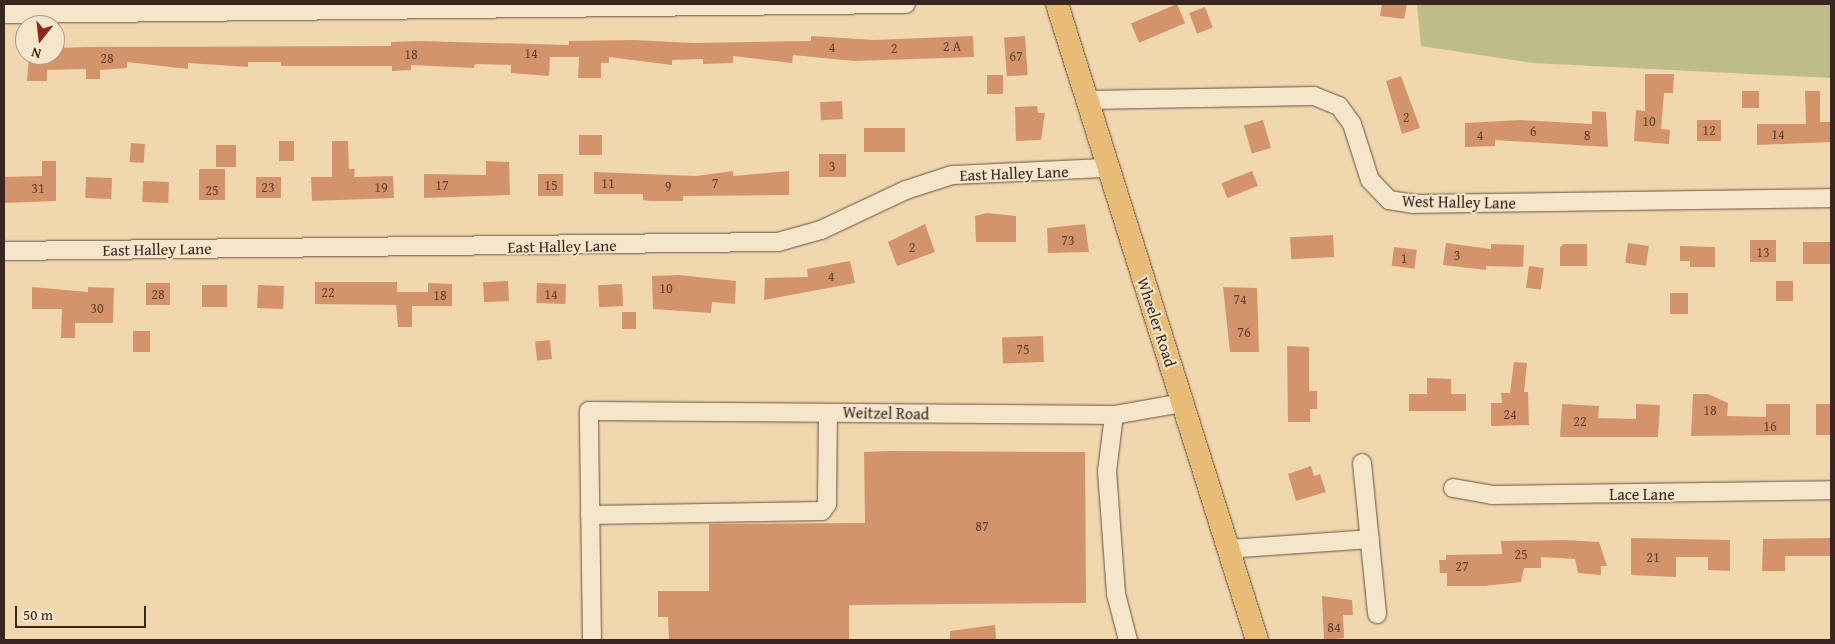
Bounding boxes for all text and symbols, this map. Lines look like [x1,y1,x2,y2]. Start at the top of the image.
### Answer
north arrow [15,15,65,65]
house number: 2 A [943,38,961,54]
house number: 4 [829,39,835,55]
house number: 2 [891,40,897,56]
text: N [29,43,43,64]
house number: 14 [524,45,538,61]
house number: 18 [404,46,418,62]
house number: 67 [1009,48,1023,64]
house number: 28 [100,50,114,66]
house number: 2 [1403,109,1409,125]
house number: 10 [1642,113,1656,129]
house number: 12 [1702,122,1716,138]
house number: 6 [1530,123,1536,139]
house number: 14 [1771,126,1785,142]
house number: 4 [1477,127,1483,143]
house number: 8 [1584,127,1590,143]
house number: 3 [829,158,835,174]
street label: East Halley Lane [959,162,1069,184]
house number: 11 [601,175,615,191]
house number: 7 [712,175,718,191]
house number: 17 [435,177,449,193]
house number: 15 [544,177,558,193]
house number: 9 [665,178,671,194]
house number: 23 [261,179,275,195]
house number: 19 [374,179,388,195]
house number: 31 [31,180,45,196]
house number: 25 [205,182,219,198]
street label: West Halley Lane [1402,191,1516,213]
house number: 73 [1061,232,1075,248]
street label: East Halley Lane [507,235,617,257]
street label: East Halley Lane [102,238,212,260]
house number: 2 [909,239,915,255]
house number: 13 [1756,244,1770,260]
house number: 3 [1454,247,1460,263]
house number: 1 [1401,250,1407,266]
house number: 4 [828,268,834,284]
street label: Wheeler Road [1133,275,1181,369]
house number: 10 [659,280,673,296]
house number: 22 [321,284,335,300]
house number: 28 [151,286,165,302]
house number: 14 [544,286,558,302]
house number: 18 [433,287,447,303]
house number: 74 [1233,291,1247,307]
house number: 30 [90,300,104,316]
house number: 76 [1237,324,1251,340]
house number: 75 [1016,341,1030,357]
house number: 18 [1703,402,1717,418]
street label: Weitzel Road [843,403,929,423]
house number: 24 [1503,406,1517,422]
house number: 22 [1573,413,1587,429]
house number: 16 [1763,418,1777,434]
street label: Lace Lane [1609,484,1675,504]
house number: 87 [975,518,989,534]
house number: 25 [1514,546,1528,562]
house number: 21 [1646,549,1660,565]
house number: 27 [1455,558,1469,574]
scale bar [18,596,149,628]
text: 50 m [23,604,53,625]
house number: 84 [1327,619,1341,635]

